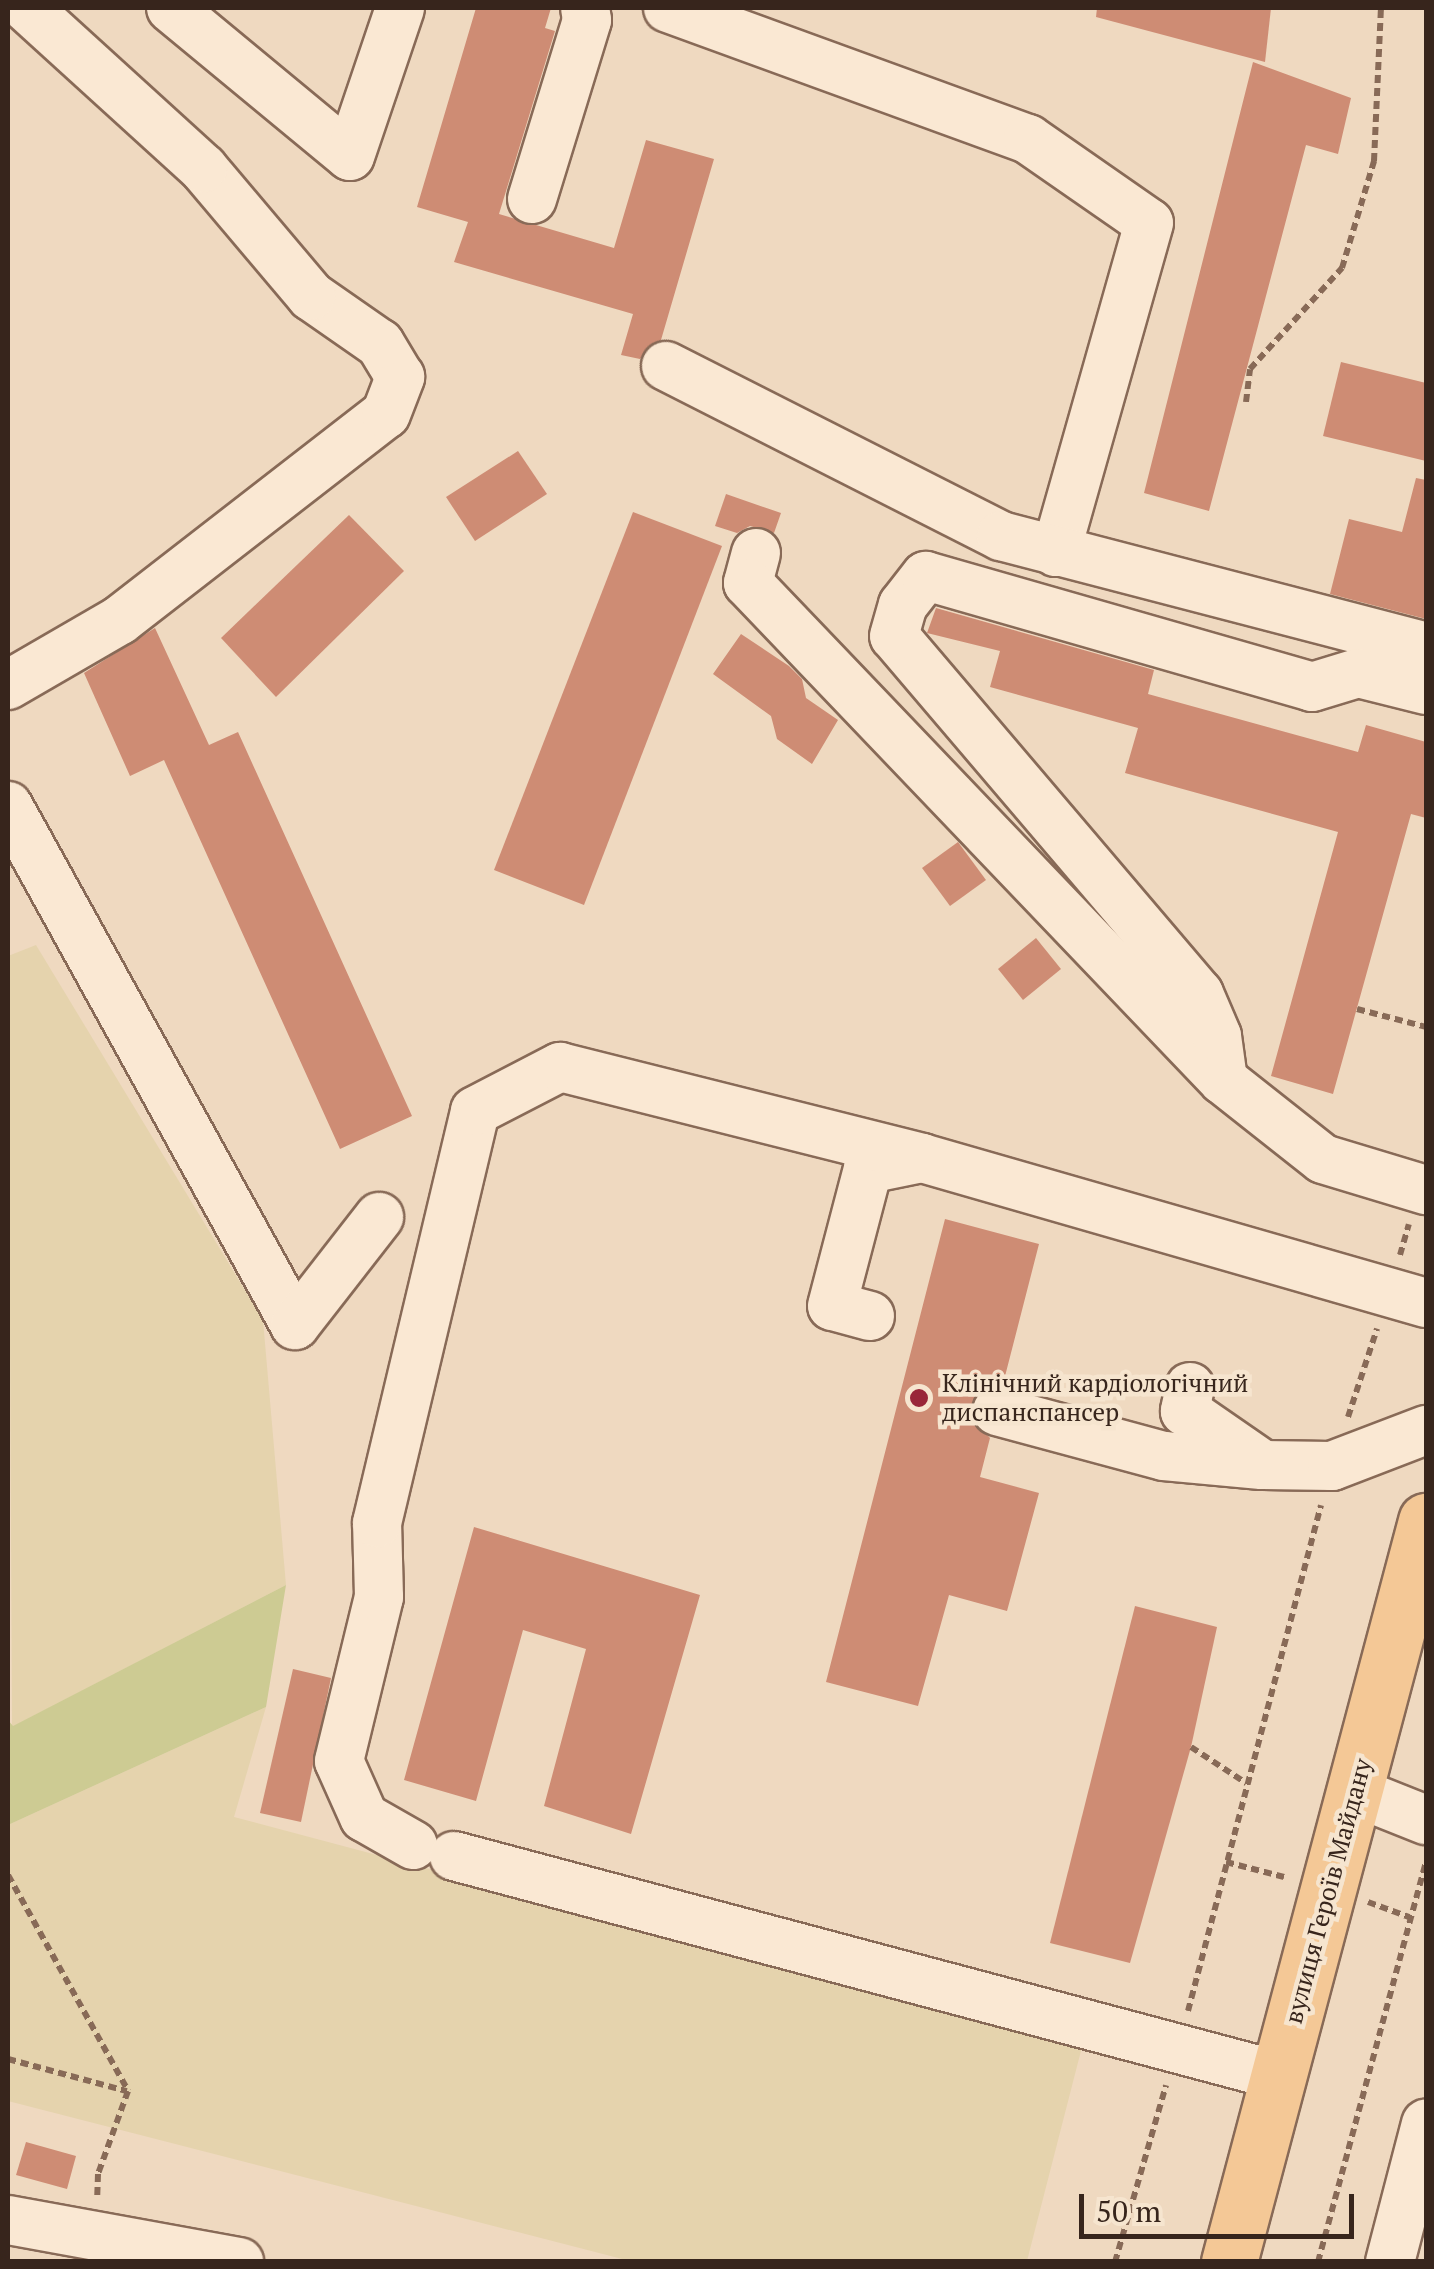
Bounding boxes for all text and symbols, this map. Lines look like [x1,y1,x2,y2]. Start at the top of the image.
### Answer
place label: Клінічний кардіологічний диспанспансер [942,1369,1248,1428]
marker: Клінічний кардіологічний диспанспансер [906,1385,932,1411]
street label: вулиця Героїв Майдану [1278,1755,1378,2027]
scale bar [1084,2174,1359,2236]
text: 50 m [1096,2191,1161,2231]

